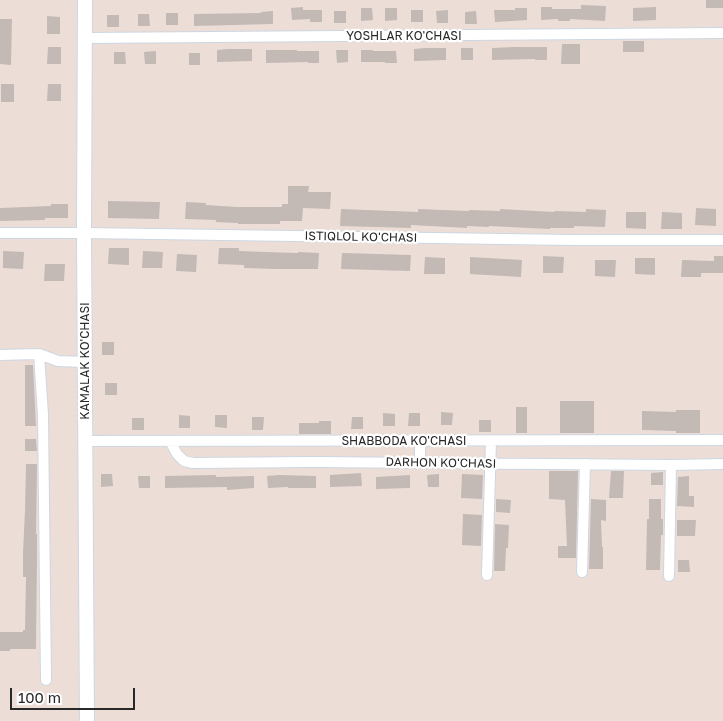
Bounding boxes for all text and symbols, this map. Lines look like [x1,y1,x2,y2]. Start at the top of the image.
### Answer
street label: YOSHLAR KO'CHASI [346,29,462,43]
street label: ISTIQLOL KO'CHASI [305,229,417,245]
street label: KAMALAK KO'CHASI [78,302,92,420]
street label: SHABBODA KO'CHASI [341,434,467,448]
street label: DARHON KO'CHASI [386,455,496,471]
scale bar [12,678,138,710]
text: 100 m [18,688,61,706]

